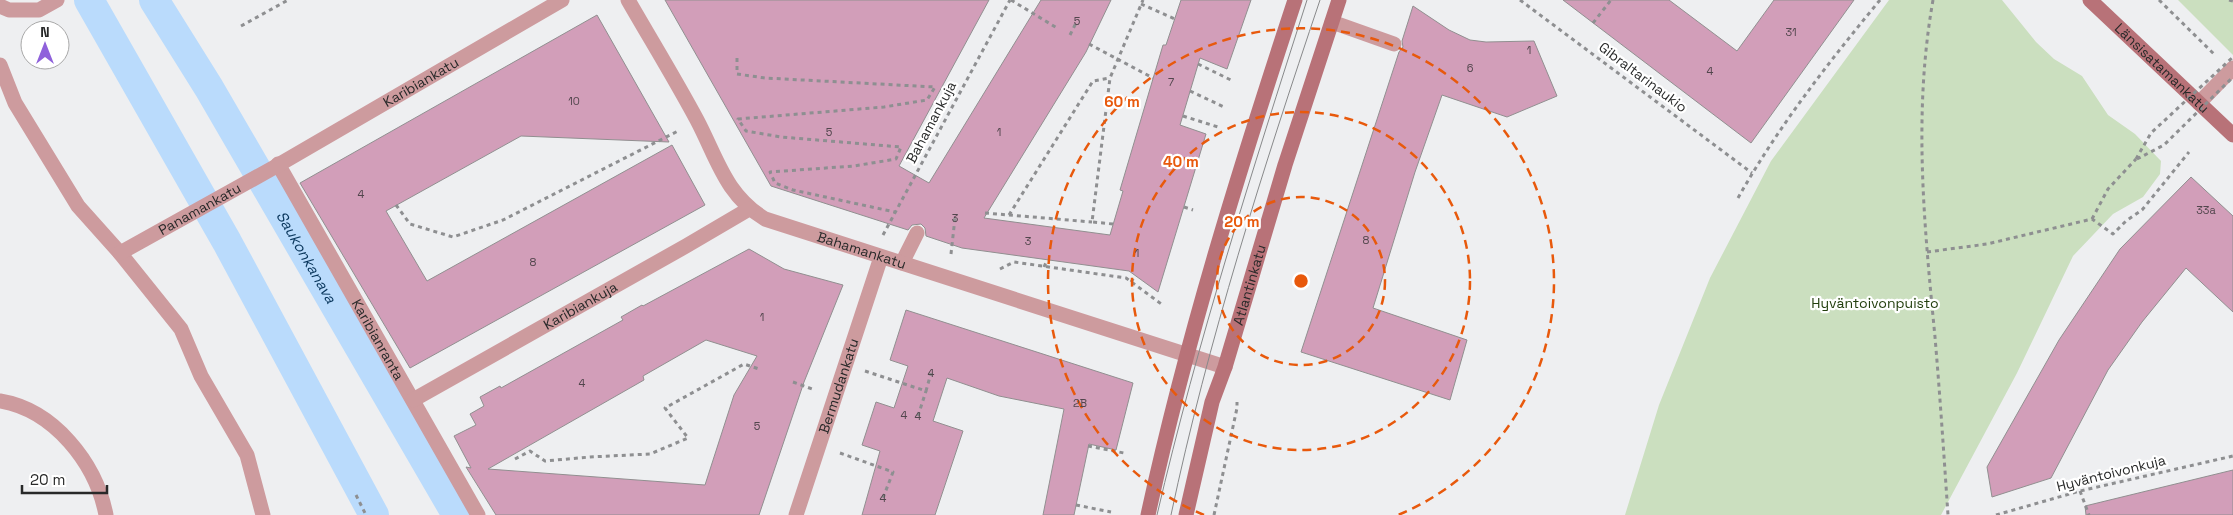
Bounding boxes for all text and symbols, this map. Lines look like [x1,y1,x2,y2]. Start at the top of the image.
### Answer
house number: 5 [1074,14,1081,28]
street label: Länsisatamankatu [2111,19,2213,117]
north arrow [20,20,70,70]
text: N [40,23,50,41]
house number: 31 [1785,25,1797,39]
street label: Gibraltarinaukio [1595,38,1691,116]
house number: 1 [1527,43,1531,57]
street label: Karibiankatu [380,53,462,111]
house number: 6 [1467,61,1474,75]
house number: 4 [1707,64,1714,78]
house number: 7 [1168,75,1174,89]
street label: Bahamankuja [902,78,960,166]
text: 60 m [1104,92,1140,111]
house number: 10 [568,94,580,108]
house number: 5 [826,125,833,139]
house number: 1 [997,125,1001,139]
text: 40 m [1163,152,1199,171]
street label: Panamankatu [155,179,244,239]
house number: 4 [358,187,365,201]
house number: 33a [2196,203,2216,217]
water label: Saukonkanava [273,207,341,307]
house number: 3 [952,211,959,225]
text: 20 m [1224,212,1260,231]
street label: Bahamankatu [815,227,908,273]
house number: 8 [1363,233,1370,247]
house number: 3 [1025,234,1032,248]
street label: Atlantinkatu [1229,242,1270,327]
house number: 1 [1135,246,1139,260]
house number: 8 [530,255,537,269]
centre of rings [1292,272,1310,290]
street label: Karibiankuja [540,278,620,334]
park label: Hyväntoivonpuisto [1811,294,1939,312]
street label: Karibianranta [348,296,408,383]
house number: 1 [760,310,764,324]
street label: Bermudankatu [815,336,863,436]
house number: 4 [928,366,935,380]
house number: 4 [579,376,586,390]
house number: 2B [1073,396,1087,410]
house number: 4 [901,408,908,422]
house number: 4 [915,409,922,423]
house number: 5 [754,419,761,433]
street label: Hyväntoivonkuja [2055,451,2167,495]
scale bar [22,462,108,494]
text: 20 m [30,470,65,489]
house number: 4 [880,491,887,505]

